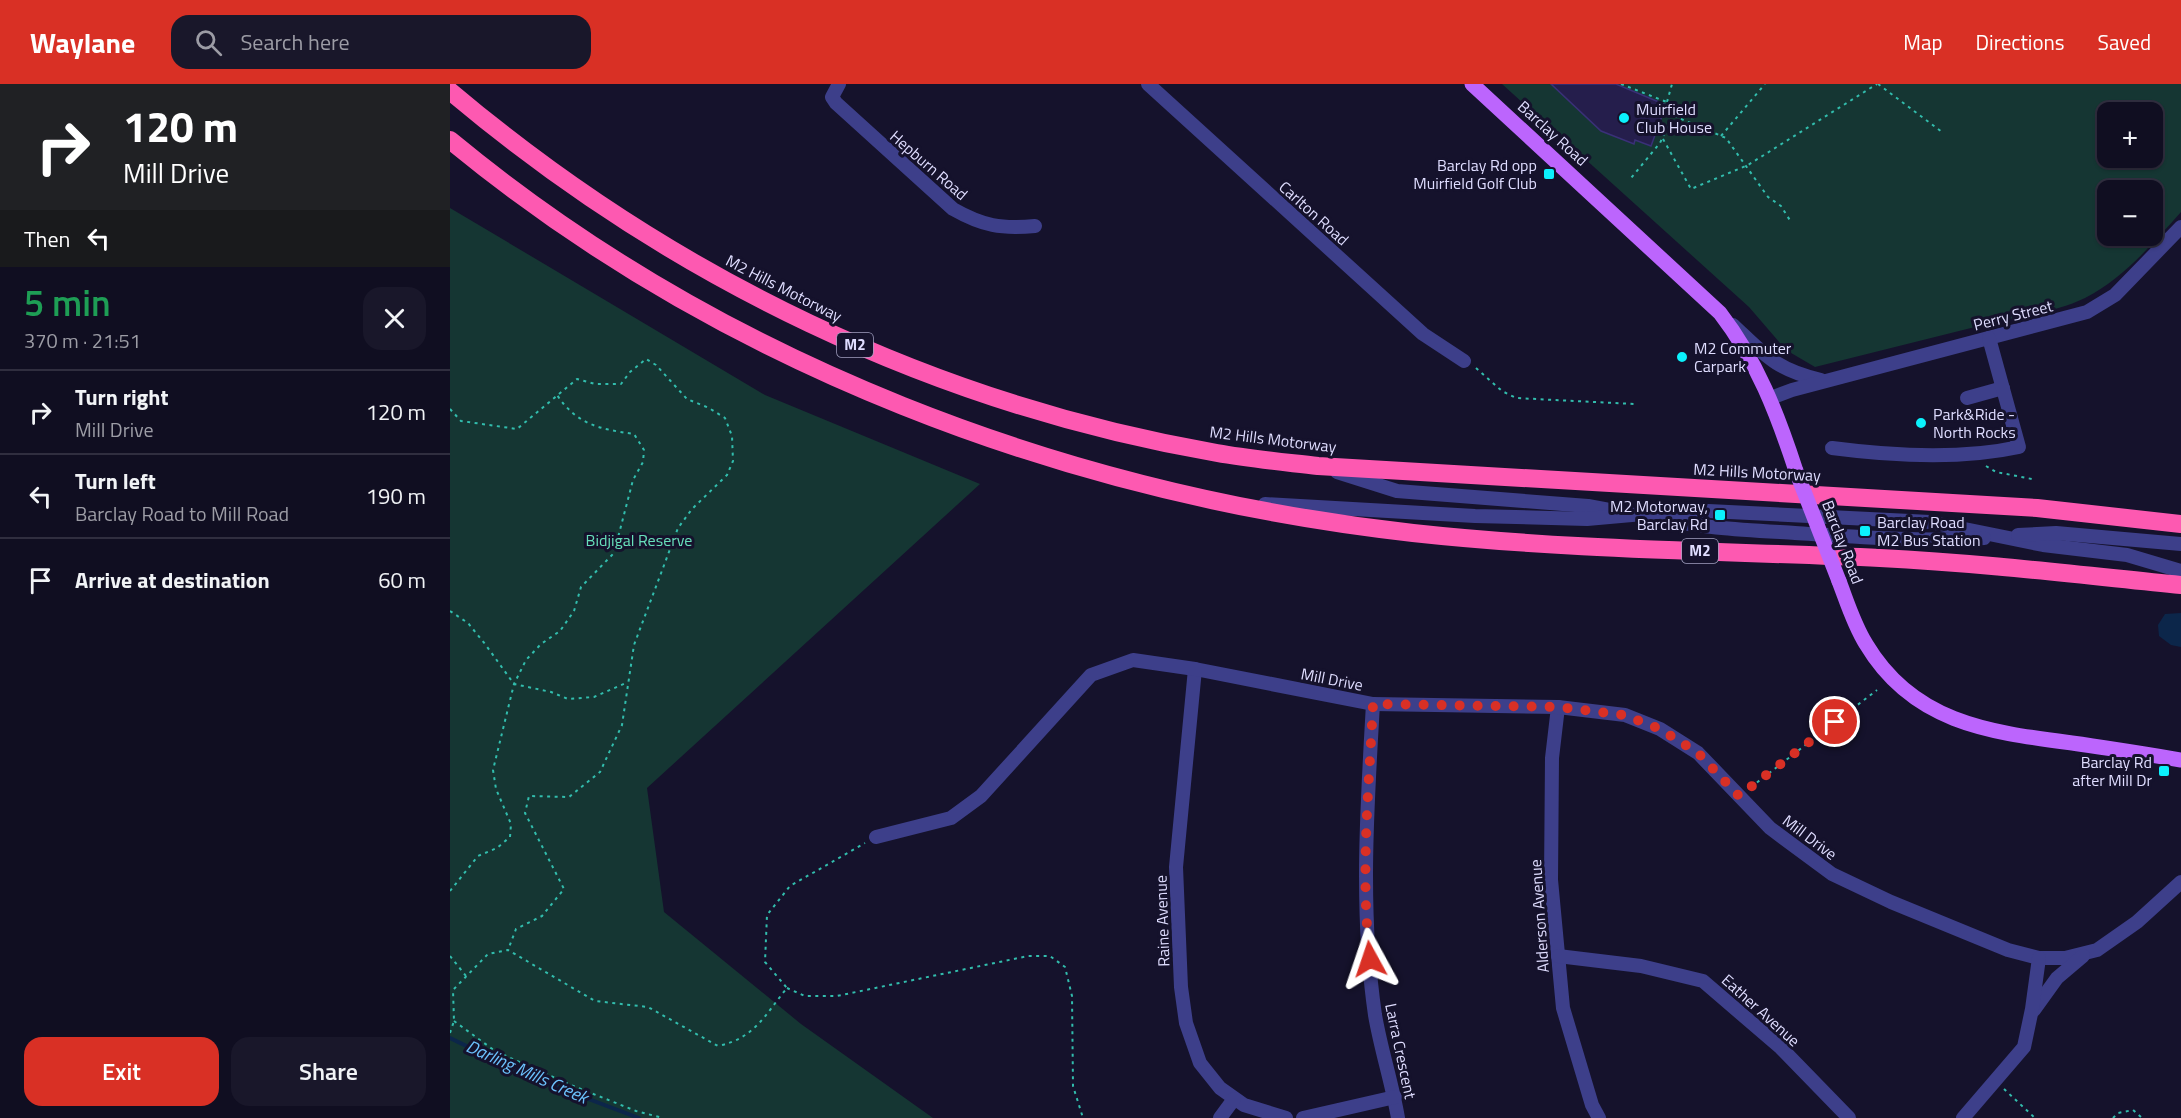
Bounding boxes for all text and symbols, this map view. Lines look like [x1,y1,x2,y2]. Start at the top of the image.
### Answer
search box [171,15,591,69]
text: Waylane [30,21,135,64]
text: Search here [240,25,350,59]
icon: search [192,26,225,59]
text: Map [1903,26,1943,58]
text: Directions [1976,26,2065,58]
text: Saved [2098,26,2151,58]
text: 120 m [123,94,238,158]
street label: Barclay Road [1512,95,1594,171]
place label: Muirfield Club House [1636,97,1712,139]
map controls [2097,102,2163,246]
button: + [2097,102,2163,168]
icon: right [24,108,102,186]
marker: Muirfield Club House [1617,111,1631,125]
street label: Hepburn Road [885,124,973,206]
text: Mill Drive [123,152,229,193]
place label: Barclay Rd opp Muirfield Golf Club [1413,153,1537,195]
marker: Barclay Rd opp Muirfield Golf Club [1542,167,1556,181]
street label: Carlton Road [1274,175,1354,251]
button: − [2097,180,2163,246]
text: Then [24,222,70,256]
icon: left [82,222,115,255]
street label: M2 Hills Motorway [722,248,847,328]
text: 5 min [24,275,111,330]
button: close [363,287,426,350]
street label: Perry Street [1971,293,2056,336]
text: 370 m · 21:51 [24,325,141,356]
road number: M2 [837,333,873,357]
place label: M2 Commuter Carpark [1694,336,1792,378]
marker: M2 Commuter Carpark [1675,350,1689,364]
text: Turn right [75,380,169,414]
text: 120 m [366,395,426,429]
icon: right [24,396,57,429]
place label: Park&Ride - North Rocks [1933,402,2016,444]
text: Mill Drive [75,414,154,445]
marker: Park&Ride - North Rocks [1914,416,1928,430]
street label: M2 Hills Motorway [1208,419,1338,459]
street label: M2 Hills Motorway [1693,457,1822,487]
text: Turn left [75,464,156,498]
text: 190 m [366,479,426,513]
icon: left [24,480,57,513]
place label: M2 Motorway, Barclay Rd [1610,494,1708,536]
street label: Barclay Road [1816,497,1870,587]
text: Barclay Road to Mill Road [75,498,289,529]
marker: M2 Motorway, Barclay Rd [1713,508,1727,522]
place label: Barclay Road M2 Bus Station [1877,510,1981,552]
marker: Barclay Road M2 Bus Station [1858,524,1872,538]
park label: Bidjigal Reserve [586,528,692,552]
road number: M2 [1682,539,1718,563]
text: Arrive at destination [75,563,270,597]
text: 60 m [378,563,426,597]
icon: arrive [24,564,57,597]
street label: Mill Drive [1299,661,1365,697]
pin [1809,696,1860,747]
icon: arrive [1818,705,1851,738]
place label: Barclay Rd after Mill Dr [2072,750,2152,792]
marker: Barclay Rd after Mill Dr [2157,764,2171,778]
street label: Mill Drive [1778,809,1842,865]
street label: Alderson Avenue [1523,859,1555,973]
street label: Raine Avenue [1148,875,1176,967]
position arrow [1338,927,1402,991]
street label: Eather Avenue [1716,968,1806,1052]
street label: Larra Crescent [1379,1001,1423,1101]
water label: Darling Mills Creek [462,1033,594,1111]
button: Exit [24,1037,219,1106]
button: Share [231,1037,426,1106]

